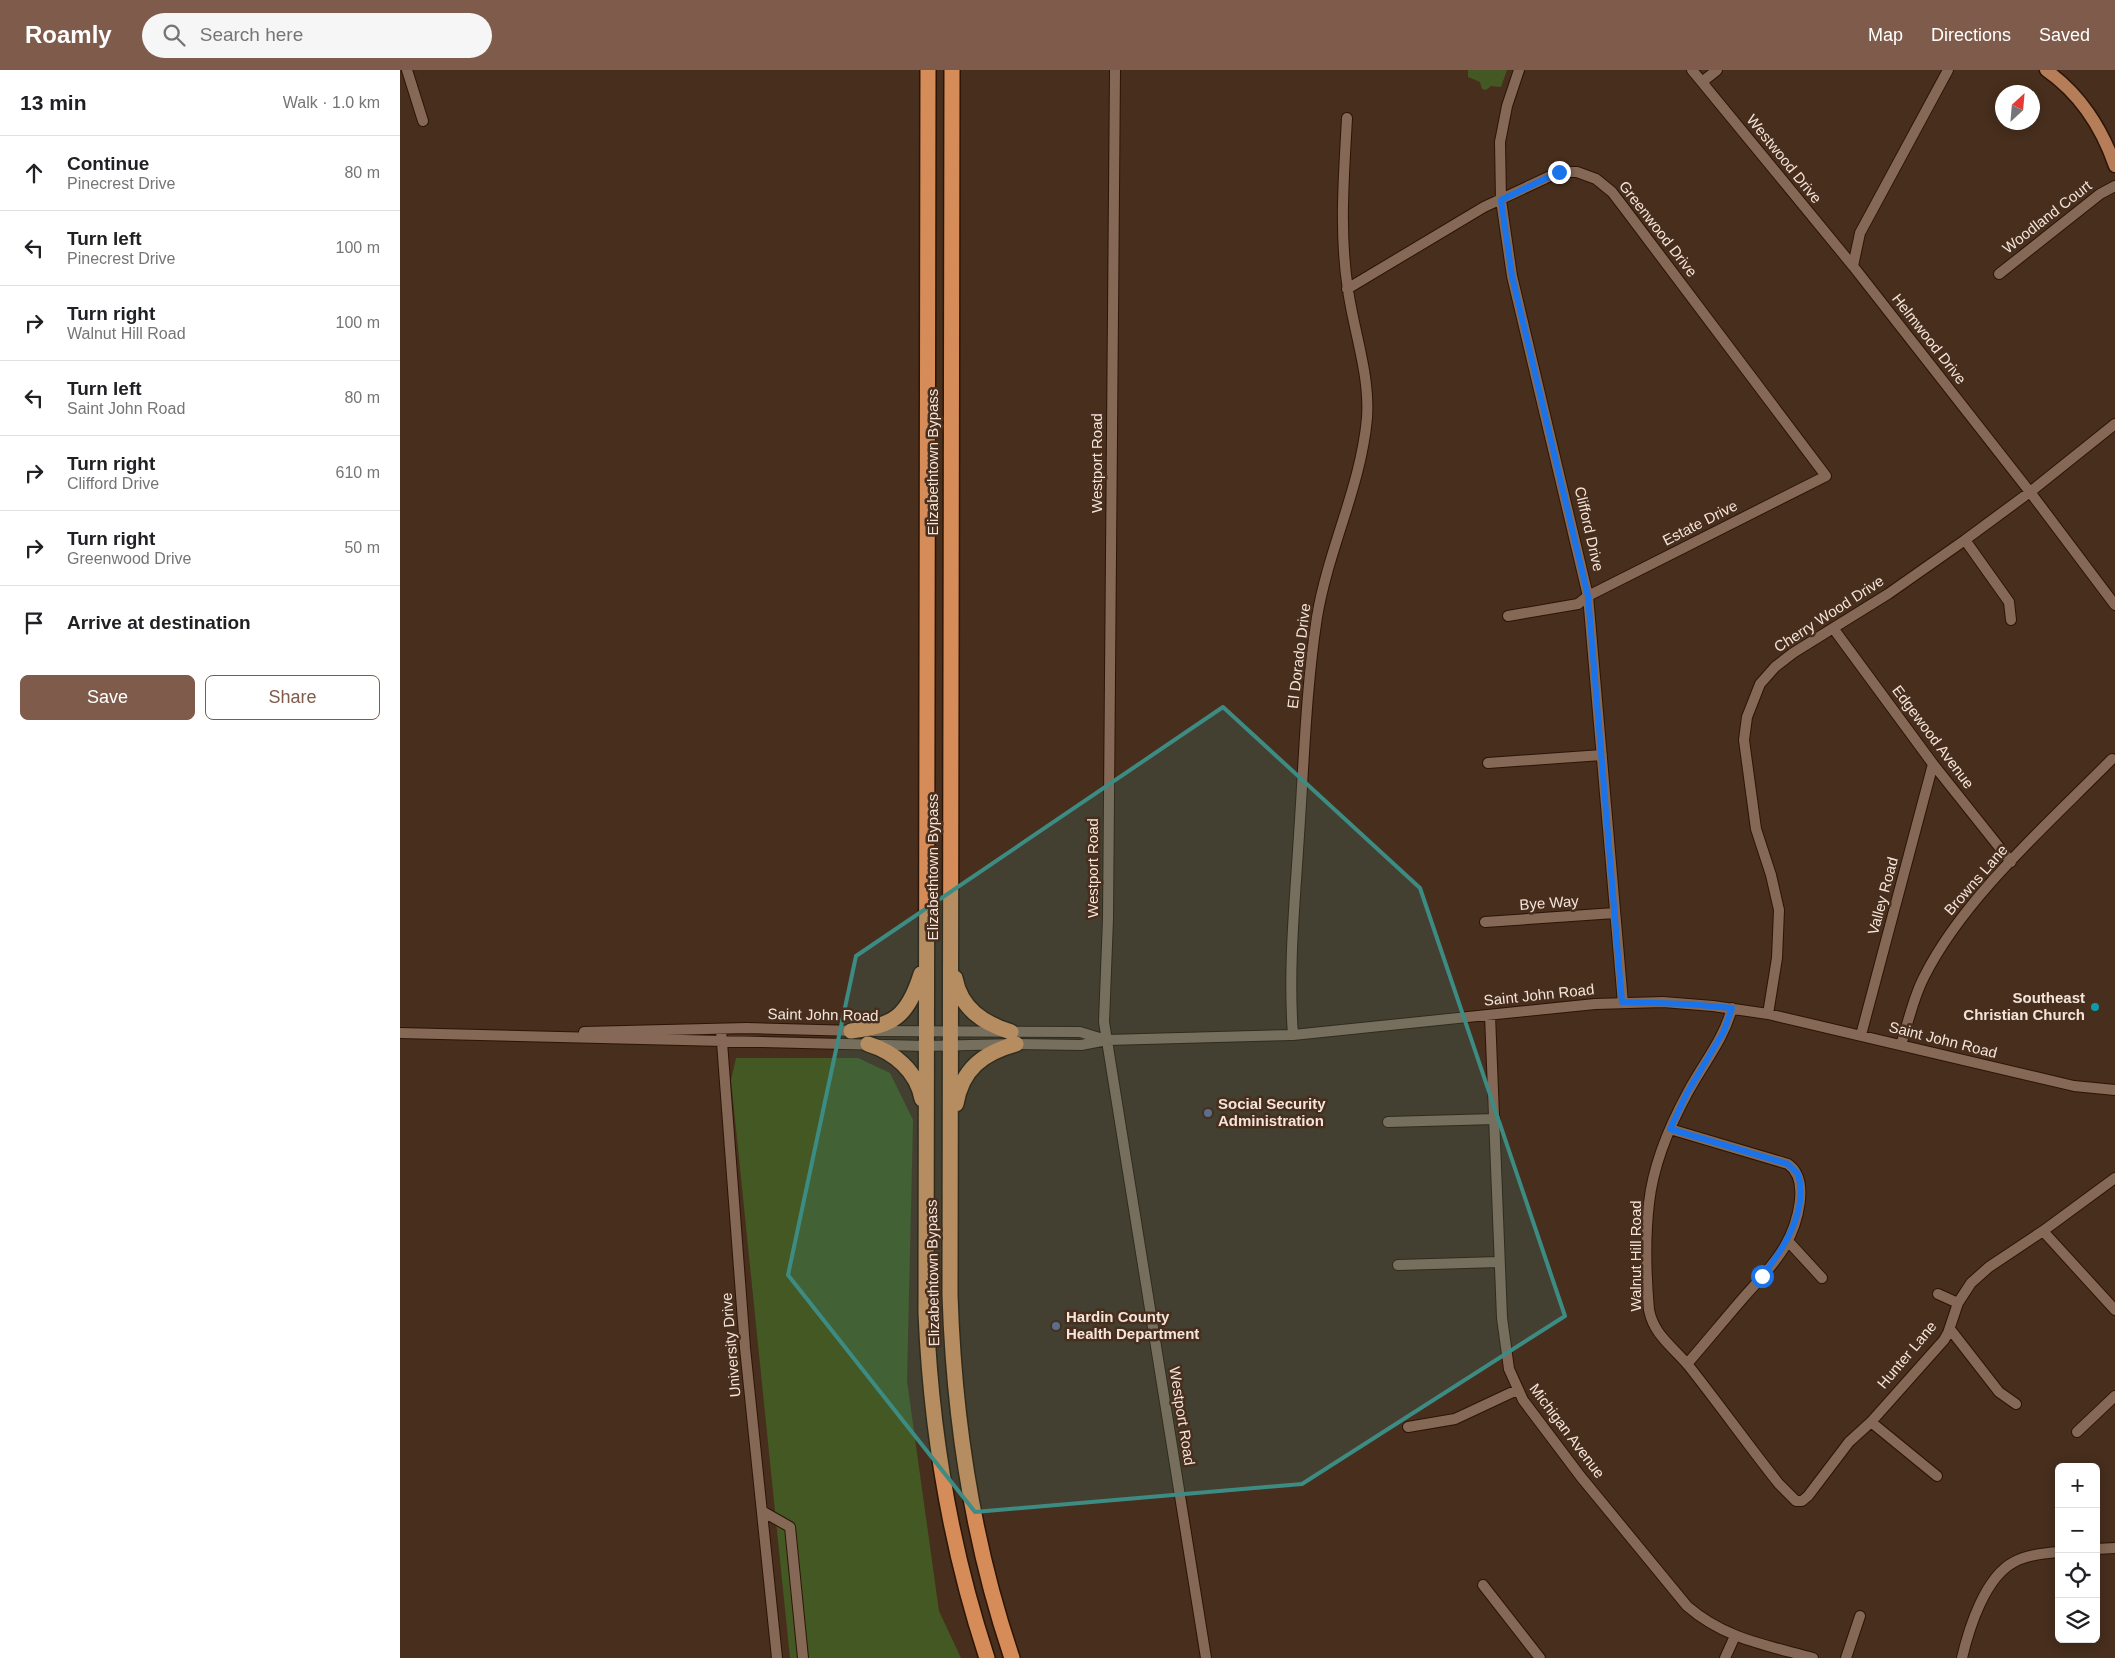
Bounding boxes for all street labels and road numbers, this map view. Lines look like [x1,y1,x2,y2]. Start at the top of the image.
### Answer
street label: Westwood Drive [1744,111,1825,206]
street label: Woodland Court [1999,176,2095,257]
street label: Greenwood Drive [1616,177,1701,280]
street label: Helmwood Drive [1889,290,1970,387]
street label: Elizabethtown Bypass [924,389,941,535]
street label: Westport Road [1088,413,1105,513]
street label: Clifford Drive [1571,485,1607,573]
street label: Estate Drive [1660,496,1740,549]
street label: Cherry Wood Drive [1771,572,1887,655]
street label: El Dorado Drive [1284,602,1313,710]
street label: Edgewood Avenue [1889,682,1978,792]
street label: Elizabethtown Bypass [924,794,941,940]
street label: Westport Road [1084,818,1101,918]
street label: Browns Lane [1940,841,2011,918]
street label: Valley Road [1864,855,1901,937]
street label: Bye Way [1519,892,1580,913]
street label: Saint John Road [1483,980,1595,1009]
street label: Saint John Road [767,1005,879,1024]
street label: Saint John Road [1887,1018,1999,1061]
street label: Elizabethtown Bypass [923,1199,942,1347]
street label: Walnut Hill Road [1627,1200,1644,1312]
street label: University Drive [717,1292,744,1398]
street label: Hunter Lane [1874,1318,1940,1392]
street label: Westport Road [1166,1365,1199,1467]
street label: Michigan Avenue [1526,1380,1608,1481]

